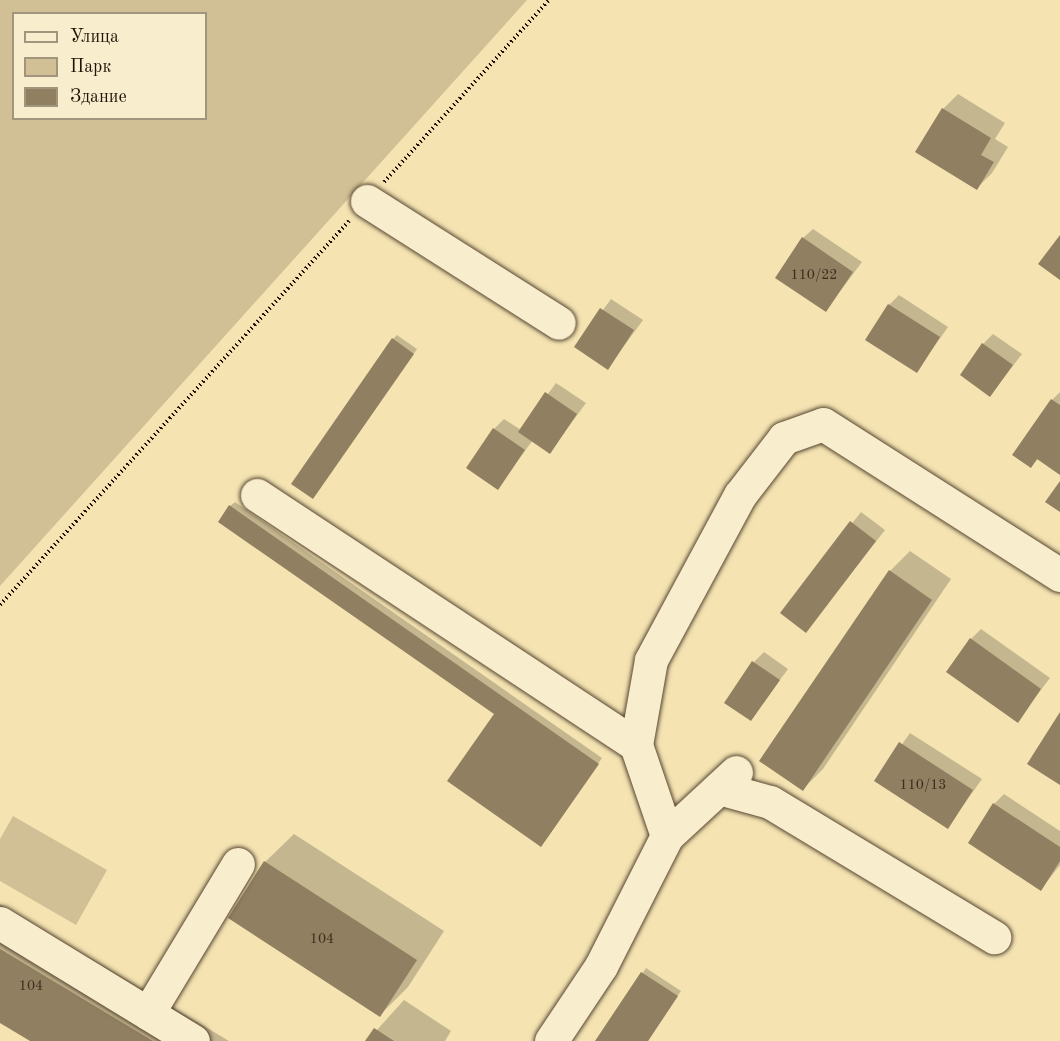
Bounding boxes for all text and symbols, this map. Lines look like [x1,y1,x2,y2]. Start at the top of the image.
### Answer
legend [12,12,207,120]
text: Улица [70,28,119,46]
text: Парк [70,58,111,76]
text: Здание [70,88,127,106]
house number: 110/22 [791,267,837,283]
house number: 110/13 [900,777,946,793]
house number: 104 [310,931,334,947]
house number: 104 [19,978,43,994]

